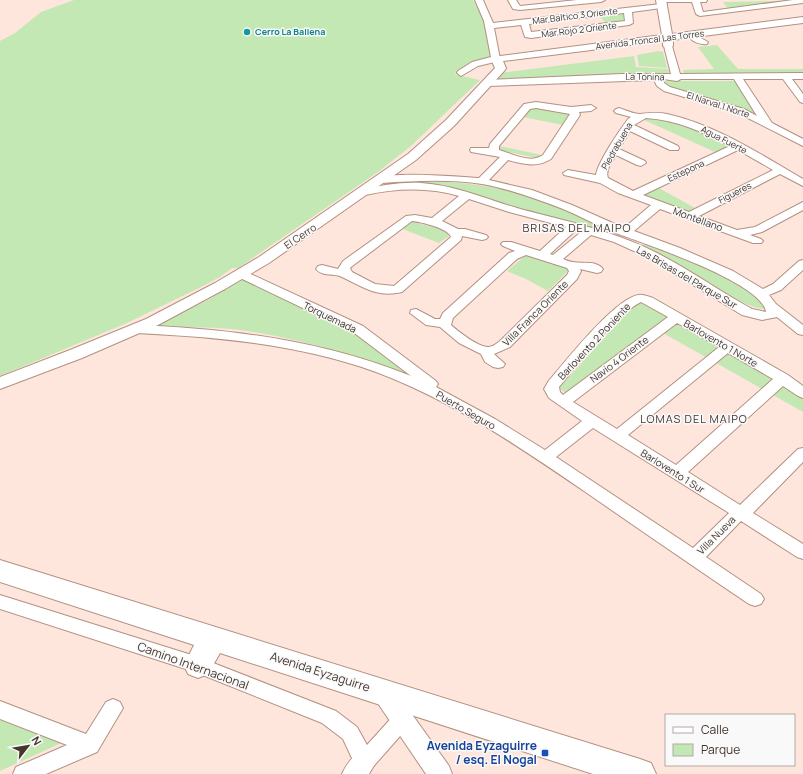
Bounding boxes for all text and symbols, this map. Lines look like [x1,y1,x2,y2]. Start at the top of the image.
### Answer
street label: Mar Baltico 3 Oriente [532,4,618,27]
street label: Mar Rojo 2 Oriente [540,18,617,41]
place label: Cerro La Ballena [255,25,325,38]
street label: Avenida Troncal Las Torres [595,26,705,53]
marker: Cerro La Ballena [242,27,252,37]
street label: La Tonina [625,70,665,83]
street label: El Narval 1 Norte [685,88,751,121]
street label: Piedrabuena [598,120,635,172]
street label: Agua Fuerte [699,122,750,157]
street label: Estepona [665,156,706,185]
street label: Figueres [716,179,754,206]
street label: Montellano [671,204,725,234]
street label: El Cerro [281,220,319,252]
district label: BRISAS DEL MAIPO [522,220,632,235]
street label: Las Brisas del Parque Sur [634,242,740,312]
street label: Villa Franca Oriente [499,277,571,349]
street label: Torquemada [301,298,359,336]
street label: Barlovento 2 Poniente [555,299,634,383]
street label: Barlovento 1 Norte [681,316,761,370]
street label: Navio 4 Oriente [587,332,651,386]
street label: Puerto Seguro [434,387,498,433]
district label: LOMAS DEL MAIPO [640,411,748,426]
street label: Barlovento 1 Sur [638,446,708,497]
street label: Villa Nueva [694,513,738,557]
street label: Camino Internacional [135,637,251,694]
street label: Avenida Eyzaguirre [268,647,372,696]
legend [665,714,795,766]
text: Calle [701,721,729,738]
north arrow [8,726,48,766]
text: N [29,733,46,748]
place label: Avenida Eyzaguirre / esq. El Nogal [427,737,537,768]
text: Parque [701,741,740,758]
marker: Avenida Eyzaguirre / esq. El Nogal [540,748,550,758]

